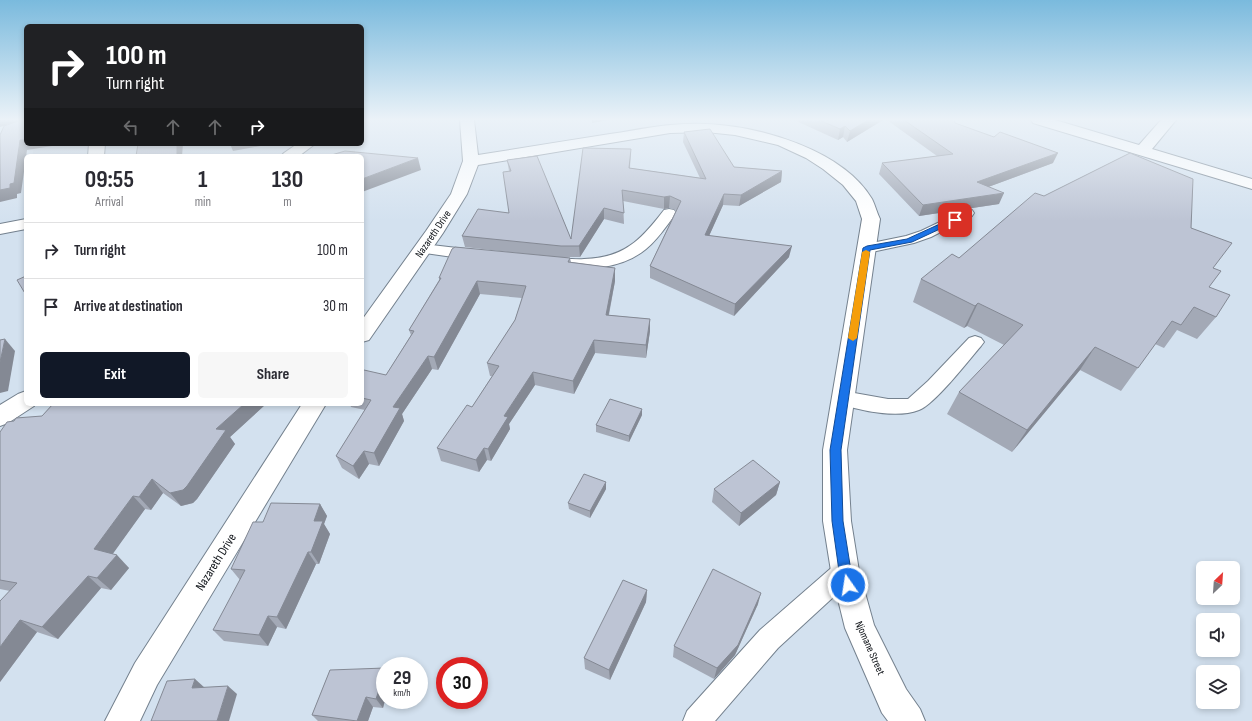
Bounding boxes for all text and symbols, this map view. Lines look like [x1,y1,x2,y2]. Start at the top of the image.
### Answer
text: 100 m [106,39,167,72]
icon: right [40,40,92,92]
text: Turn right [106,73,164,94]
icon: left [120,116,142,138]
icon: ahead [162,116,184,138]
icon: ahead [204,116,226,138]
icon: right [246,116,268,138]
text: 09:55 [85,165,134,194]
text: 1 [198,165,208,194]
text: 130 [272,165,303,194]
text: Arrival [95,194,123,210]
text: min [195,194,211,210]
text: m [283,194,292,210]
pin [938,203,972,237]
street label: Nazareth Drive [412,208,454,260]
icon: arrive [944,209,966,231]
icon: right [40,240,62,262]
text: Turn right [74,241,126,260]
text: 100 m [317,241,348,260]
icon: arrive [40,296,62,318]
text: Arrive at destination [74,297,183,316]
text: 30 m [323,297,348,316]
button: Exit [40,352,190,398]
button: Share [198,352,348,398]
street label: Nazareth Drive [192,530,240,594]
north arrow [1196,561,1240,605]
map controls [1196,561,1240,709]
position arrow [827,564,869,606]
button: sound [1196,613,1240,657]
street label: Njomane Street [852,619,888,678]
speed limit sign: 30 [436,657,488,709]
button: layers [1196,665,1240,709]
text: 29 [393,666,411,690]
text: km/h [393,687,411,699]

